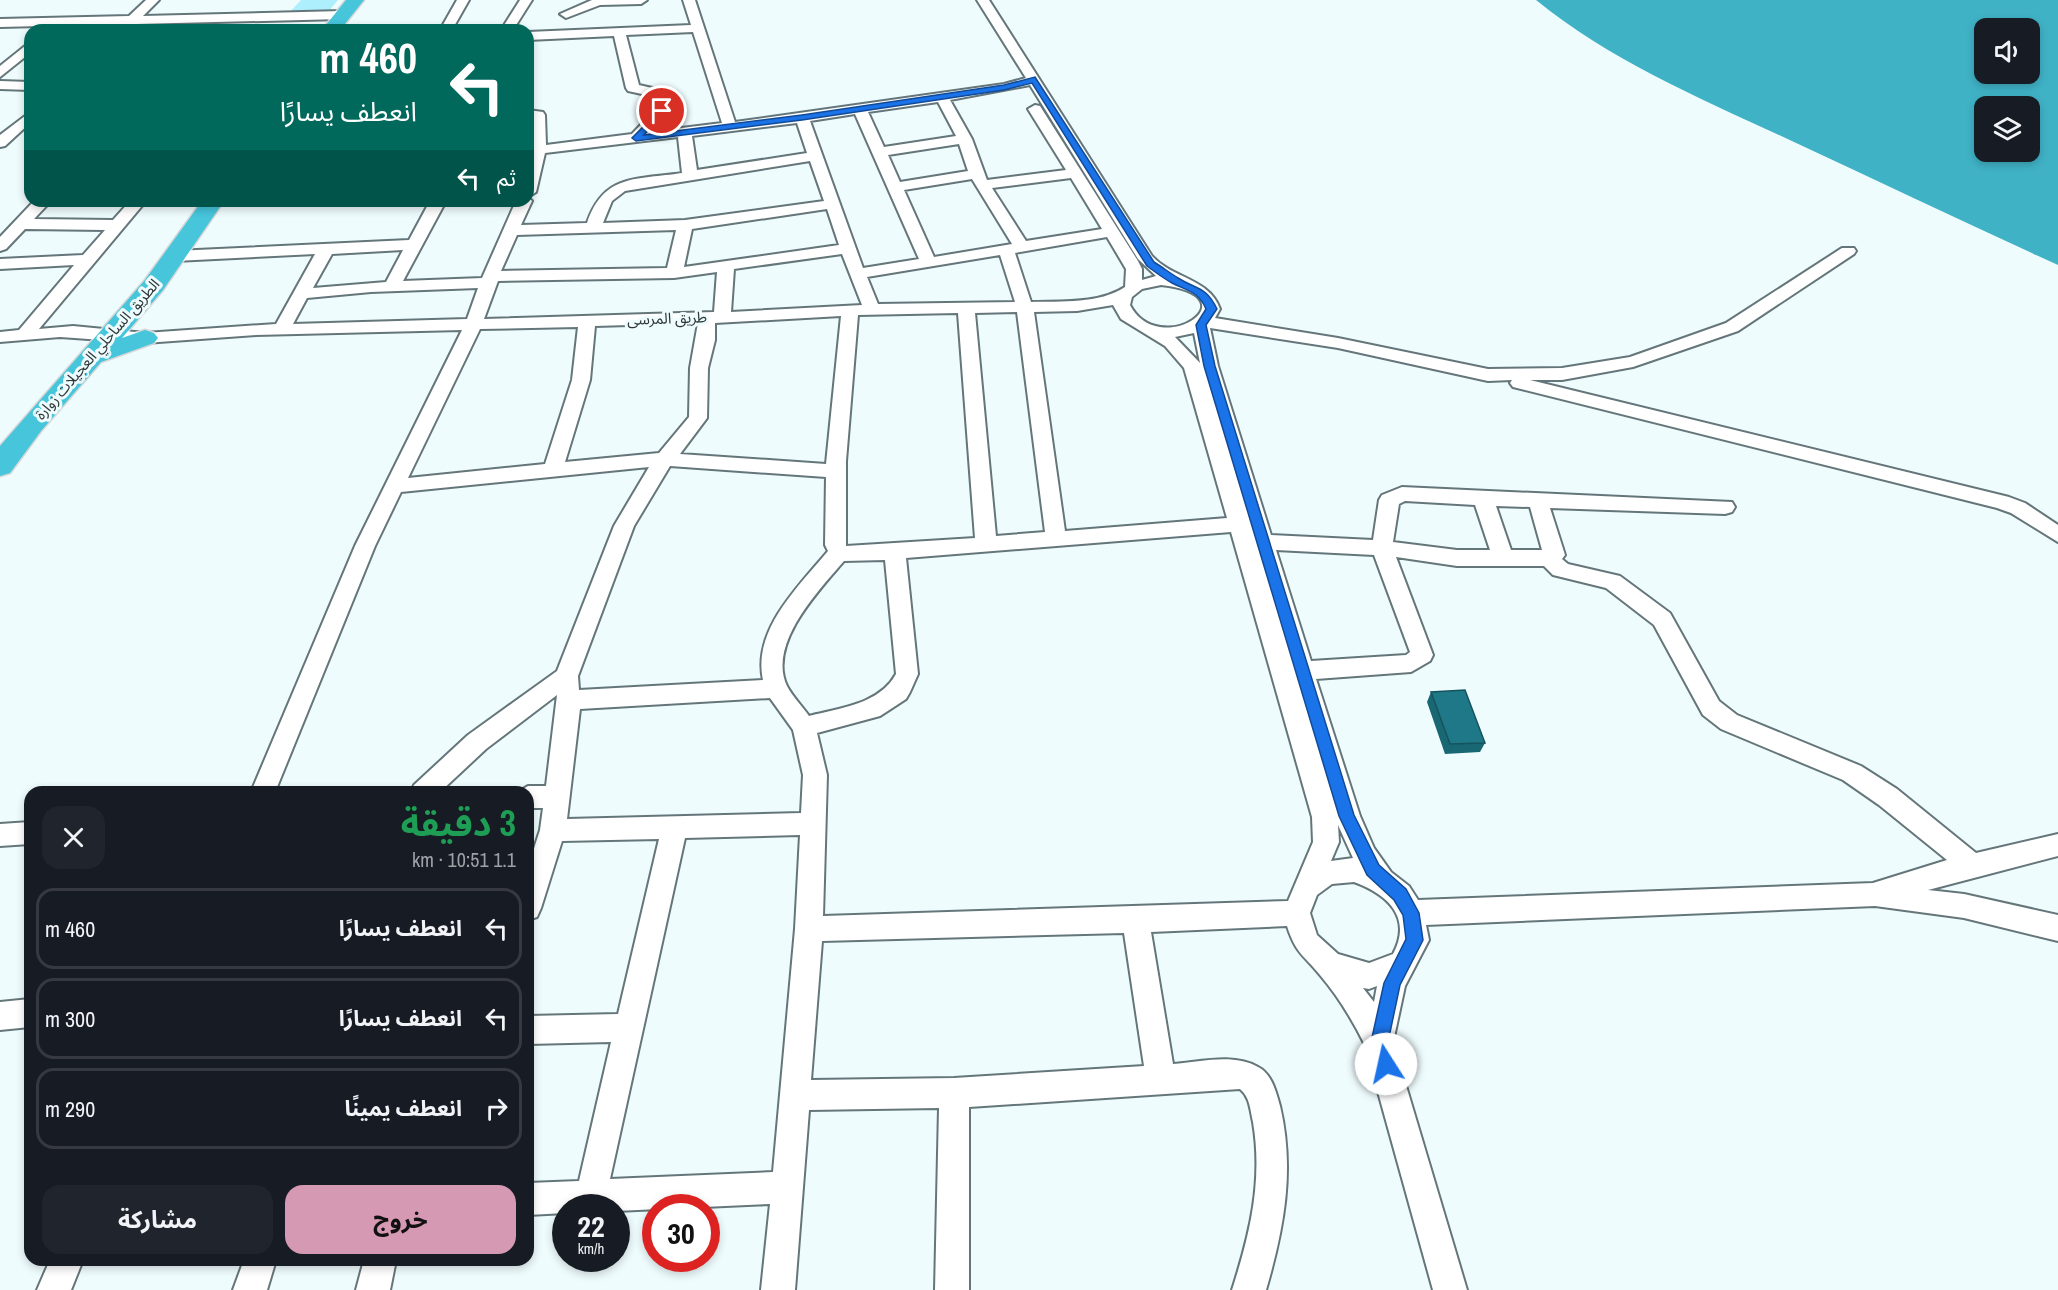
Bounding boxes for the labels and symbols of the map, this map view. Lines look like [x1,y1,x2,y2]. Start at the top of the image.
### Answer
pin [636,85,687,136]
street label: الطريق الساحلي العجيلات زوارة [30,274,165,425]
street label: طريق المرسى [627,306,707,330]
position arrow [1354,1032,1418,1096]
speed limit sign: 30 [642,1194,720,1272]

